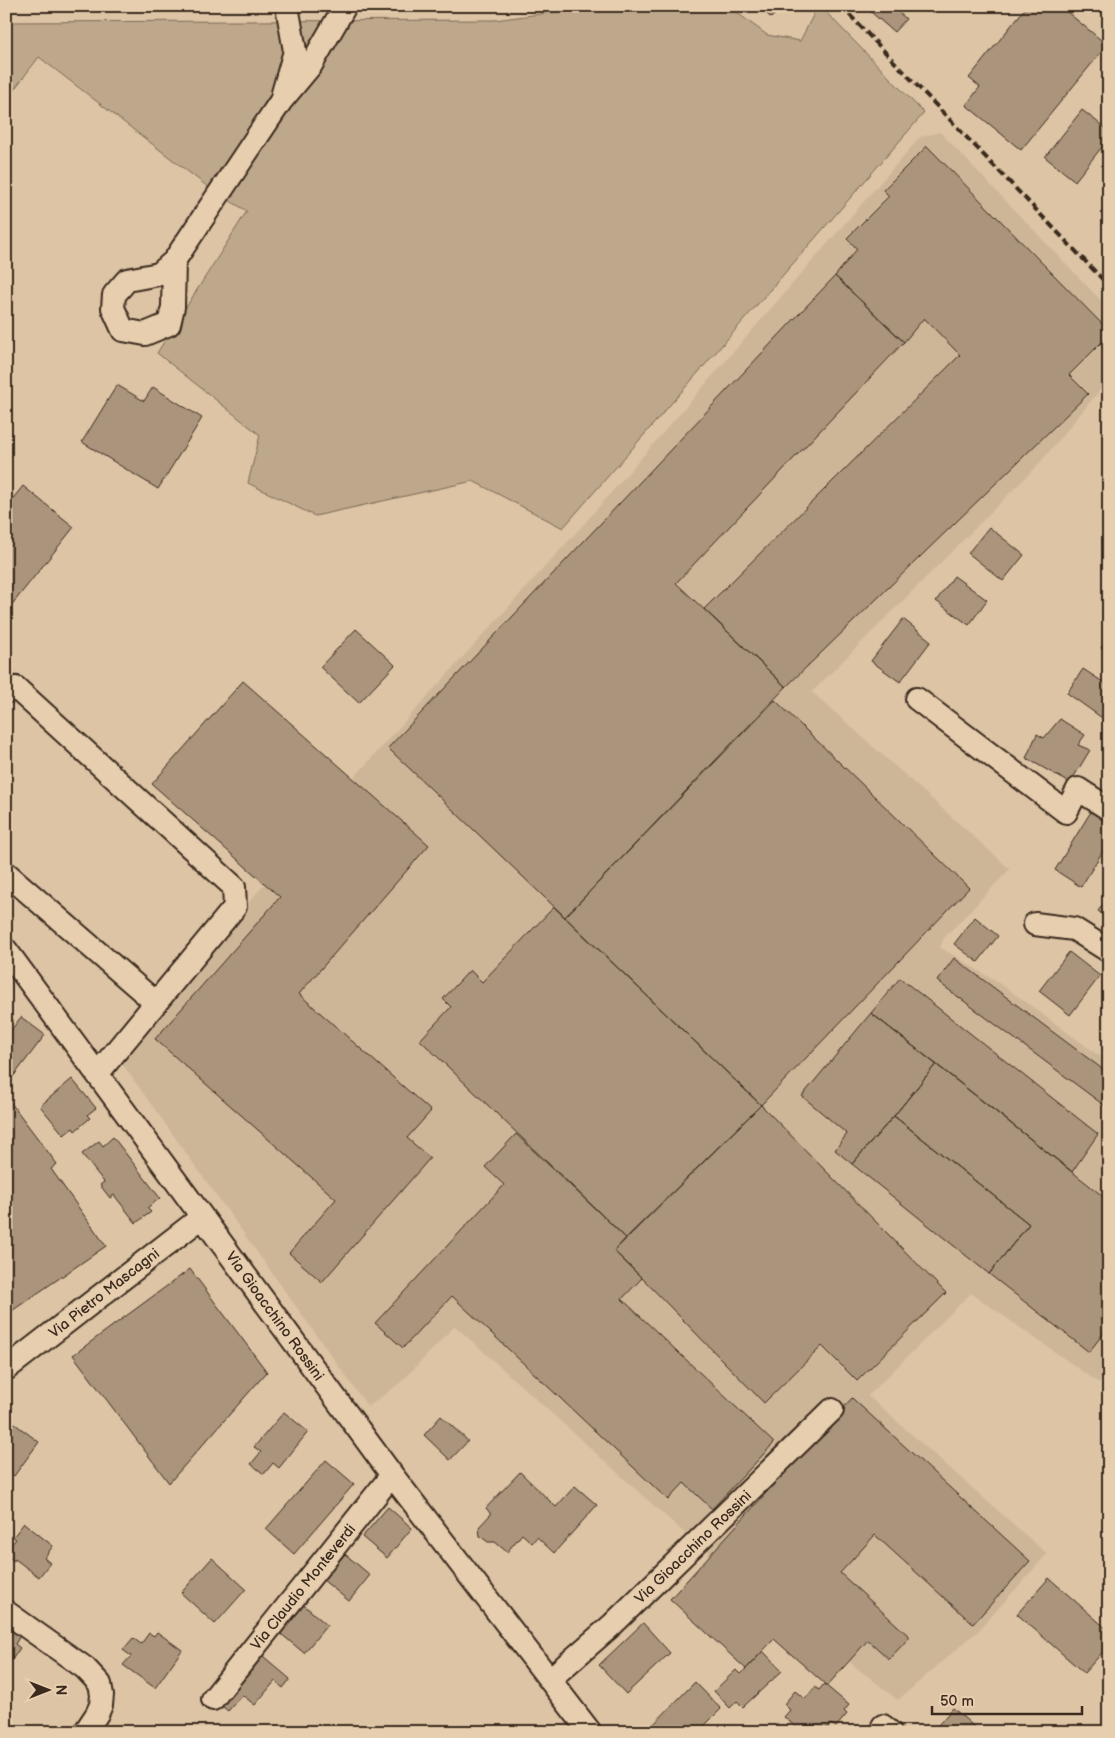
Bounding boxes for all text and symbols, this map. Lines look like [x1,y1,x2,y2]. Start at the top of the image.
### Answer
street label: Via Pietro Mascagni [45,1244,164,1343]
street label: Via Gioacchino Rossini [221,1248,328,1385]
street label: Via Gioacchino Rossini [631,1487,756,1608]
street label: Via Claudio Monteverdi [247,1520,360,1654]
north arrow [22,1666,72,1716]
scale bar [932,1683,1082,1715]
text: N [52,1685,69,1695]
text: 50 m [940,1692,974,1711]

